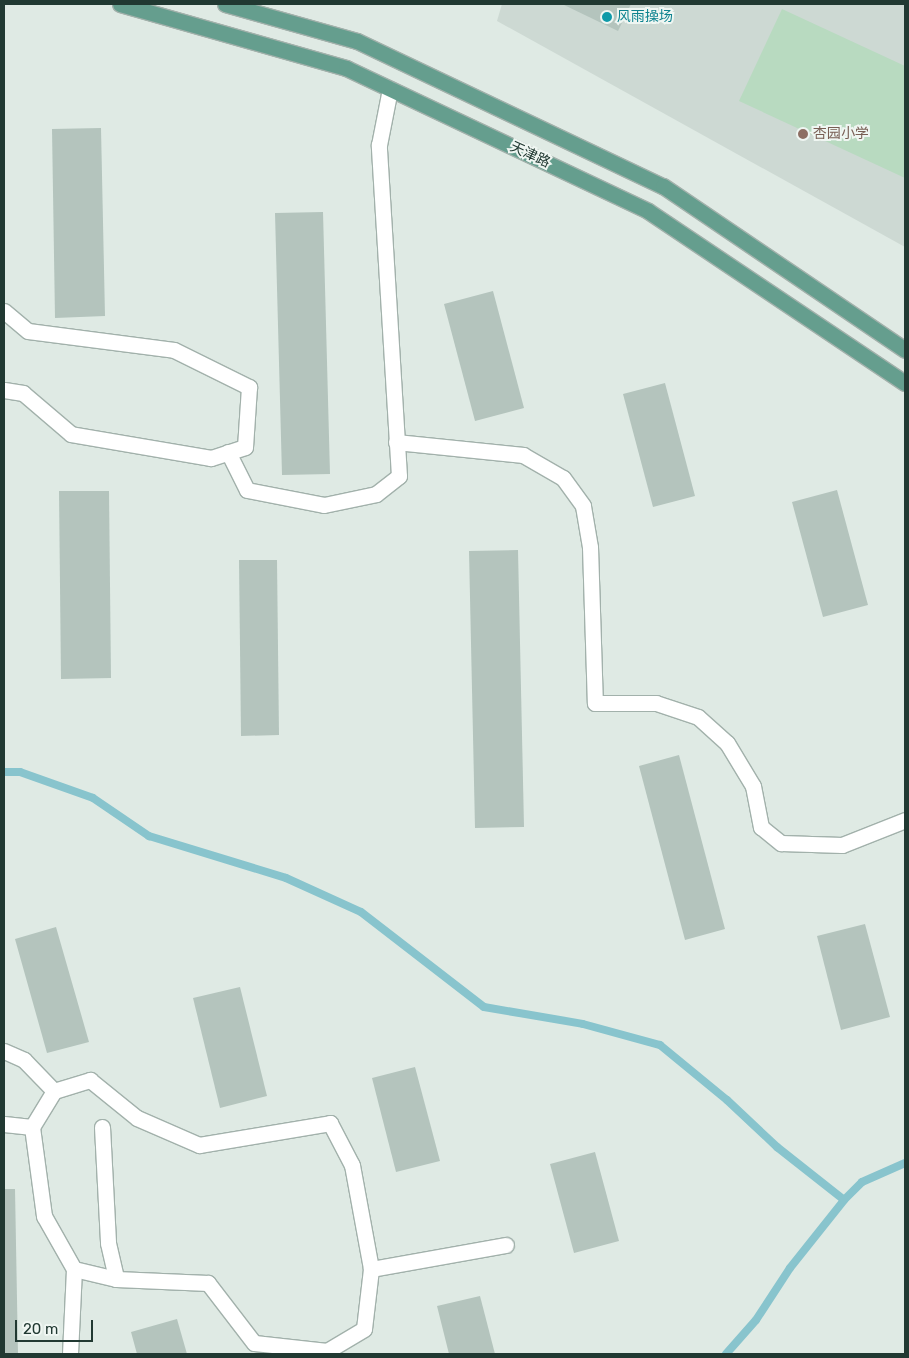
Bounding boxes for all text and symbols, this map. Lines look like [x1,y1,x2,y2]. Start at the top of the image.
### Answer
place label: 风雨操场 [617,9,673,25]
marker: 风雨操场 [601,11,613,23]
place label: 杏园小学 [813,126,869,142]
marker: 杏园小学 [797,128,809,140]
street label: 天津路 [507,139,553,171]
scale bar [18,1310,95,1342]
text: 20 m [23,1320,58,1338]

